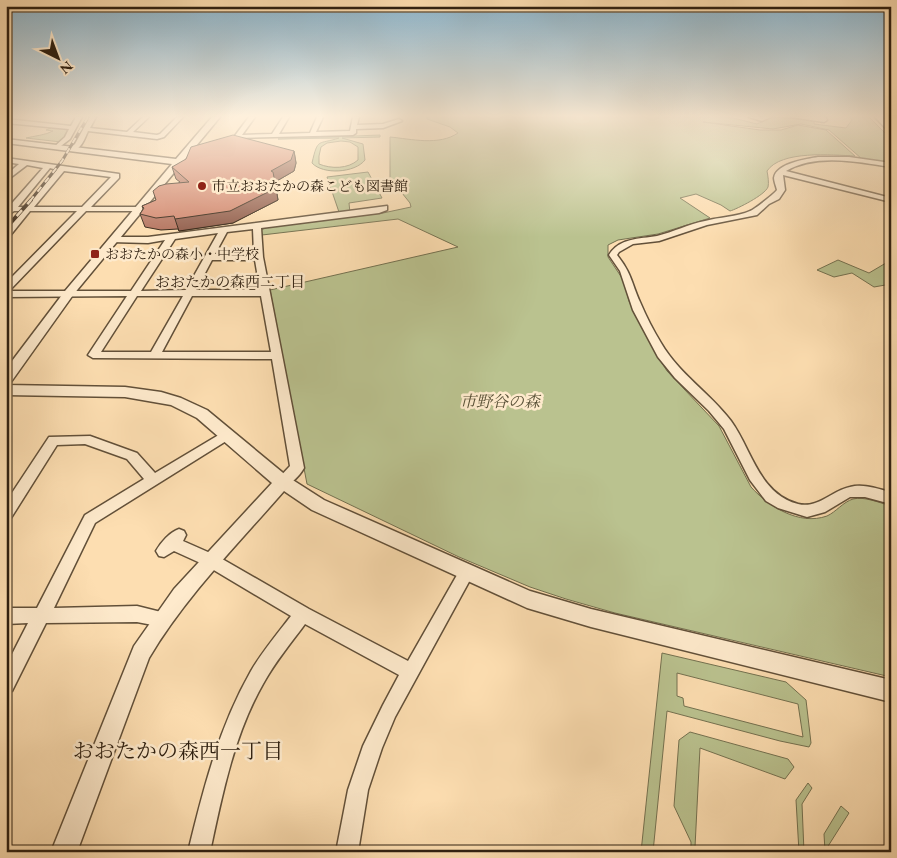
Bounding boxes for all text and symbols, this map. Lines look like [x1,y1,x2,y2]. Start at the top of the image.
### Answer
north arrow [32,32,82,82]
text: N [56,57,77,79]
place label: 市立おおたかの森こども図書館 [212,177,408,195]
marker: 市立おおたかの森こども図書館 [196,180,208,192]
place label: おおたかの森小・中学校 [105,245,259,263]
marker: おおたかの森小・中学校 [89,248,101,260]
district label: おおたかの森西二丁目 [155,272,305,291]
park label: 市野谷の森 [460,391,542,412]
district label: おおたかの森西一丁目 [73,737,283,764]

